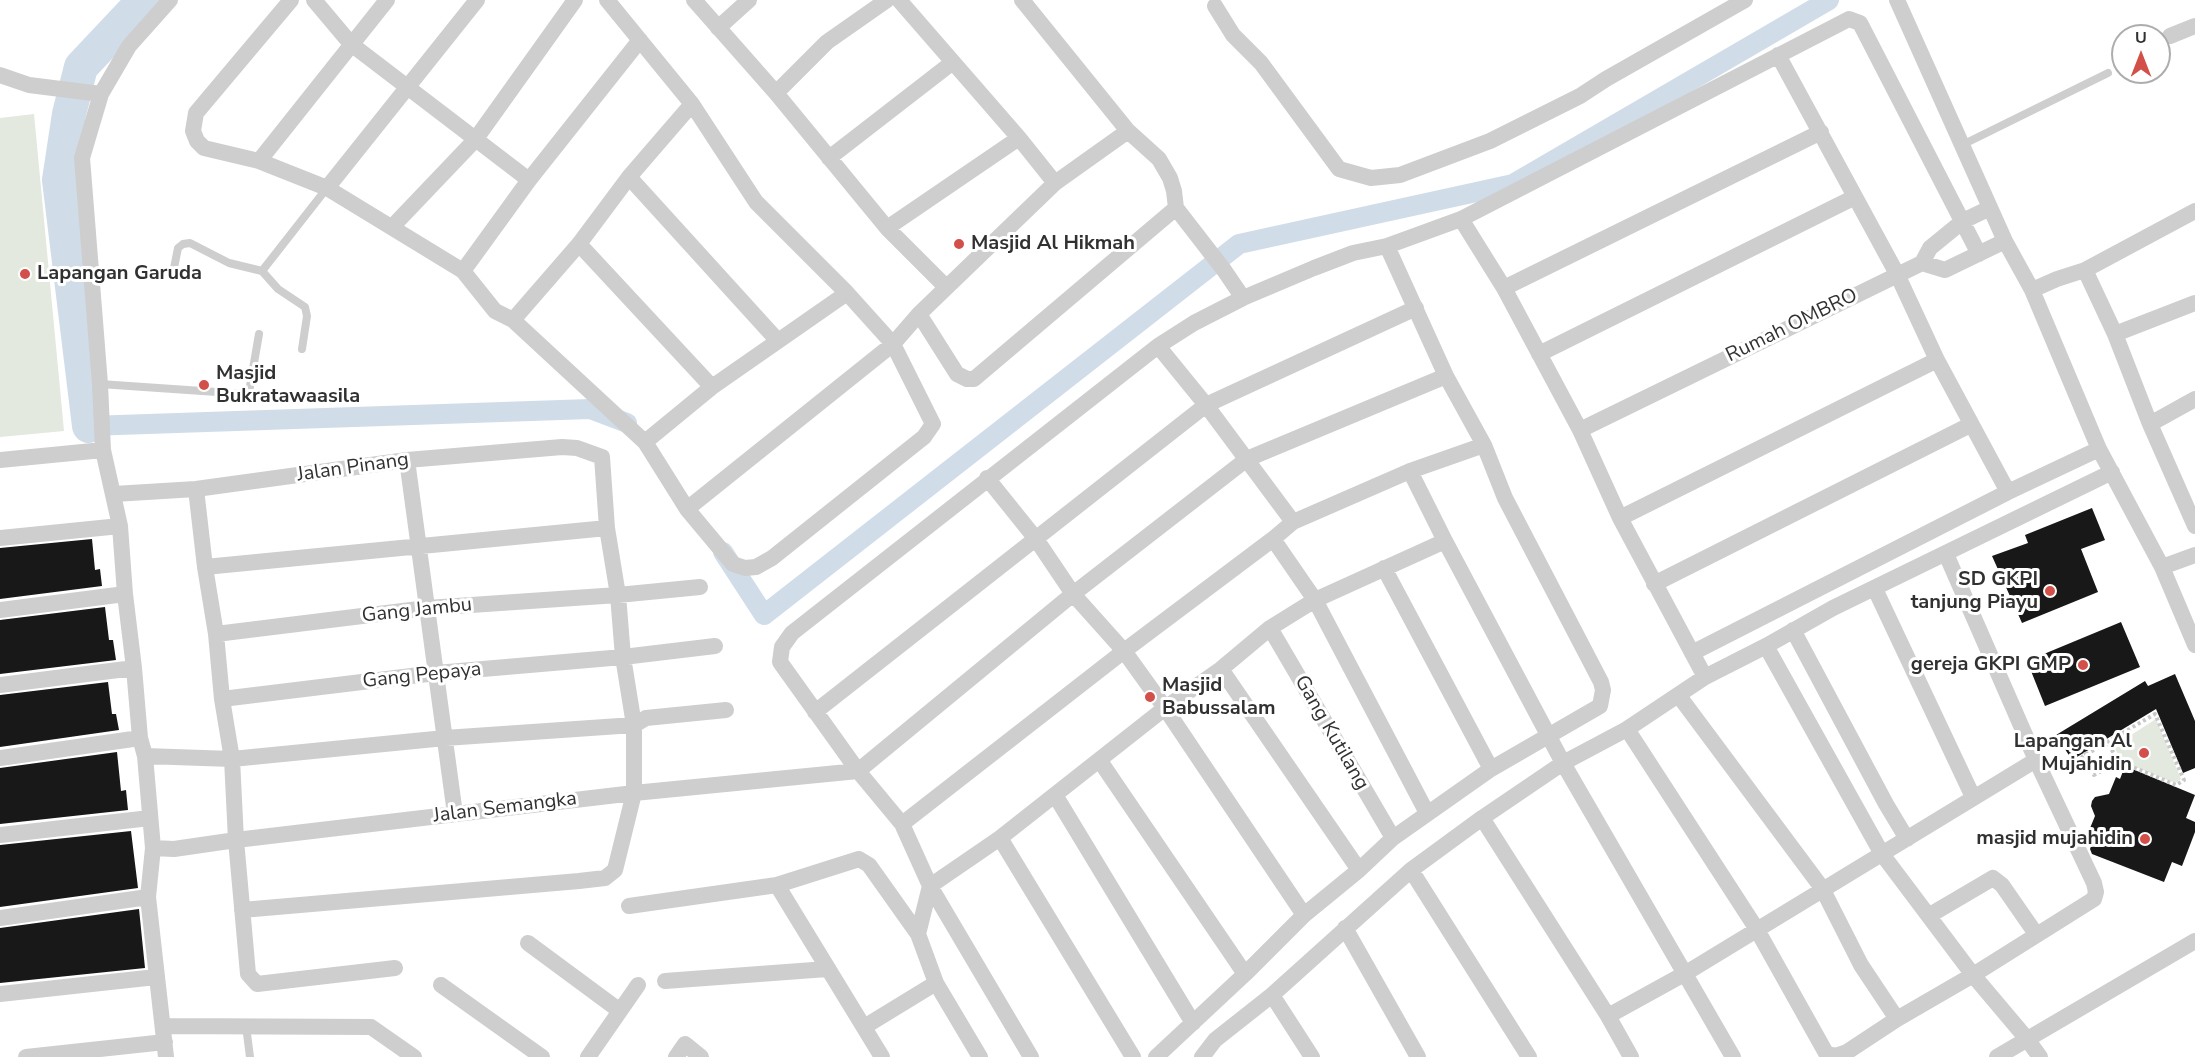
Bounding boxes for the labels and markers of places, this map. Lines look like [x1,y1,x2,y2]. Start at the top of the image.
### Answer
place label: Masjid Al Hikmah [971,232,1135,256]
marker: Masjid Al Hikmah [952,237,966,251]
place label: Lapangan Garuda [37,262,202,286]
marker: Lapangan Garuda [18,267,32,281]
place label: Masjid Bukratawaasila [216,362,360,409]
marker: Masjid Bukratawaasila [197,378,211,392]
place label: SD GKPI tanjung Piayu [1911,568,2038,615]
marker: SD GKPI tanjung Piayu [2043,584,2057,598]
place label: gereja GKPI GMP [1911,653,2071,677]
marker: gereja GKPI GMP [2076,658,2090,672]
place label: Masjid Babussalam [1162,674,1276,721]
marker: Masjid Babussalam [1143,690,1157,704]
place label: Lapangan Al Mujahidin [2014,730,2132,777]
marker: Lapangan Al Mujahidin [2137,746,2151,760]
place label: masjid mujahidin [1976,827,2133,851]
marker: masjid mujahidin [2138,832,2152,846]

